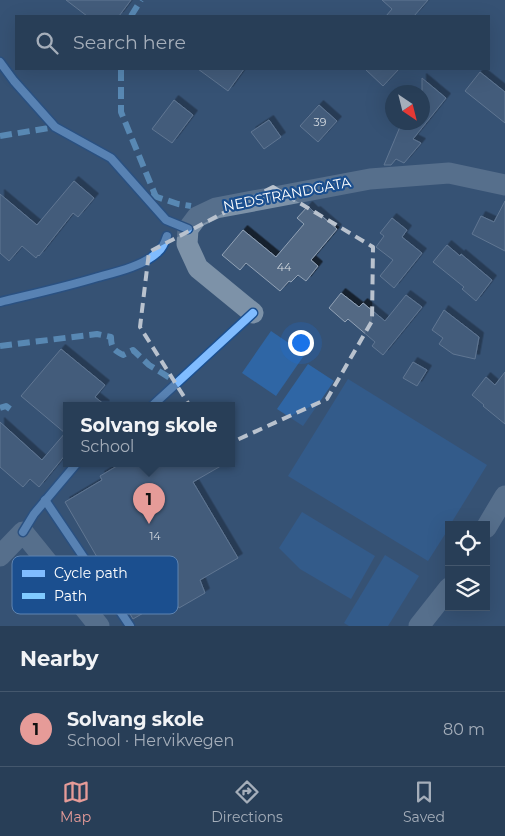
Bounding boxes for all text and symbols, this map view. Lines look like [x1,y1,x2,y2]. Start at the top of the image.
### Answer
search box [15,15,490,70]
icon: search [33,29,61,57]
text: Search here [73,31,186,54]
north arrow [385,85,430,130]
house number: 39 [314,115,327,129]
street label: NEDSTRANDGATA [222,173,353,215]
house number: 44 [277,260,292,274]
your location [288,330,314,356]
popup [63,402,235,467]
text: Solvang skole [80,414,218,437]
text: School [80,437,134,456]
pin: 1 [133,483,165,524]
map controls [445,521,490,611]
button: locate [445,521,490,566]
house number: 14 [149,529,161,543]
legend [12,556,178,614]
text: Cycle path [54,564,128,582]
button: layers [445,566,490,611]
text: Path [54,587,87,605]
text: Nearby [20,646,99,671]
text: Solvang skole [67,708,204,731]
text: 1 [33,720,39,739]
text: 80 m [443,720,485,739]
text: School · Hervikvegen [67,731,234,750]
tab: Map [60,778,91,826]
tab: Directions [211,778,283,826]
tab: Saved [403,778,445,826]

